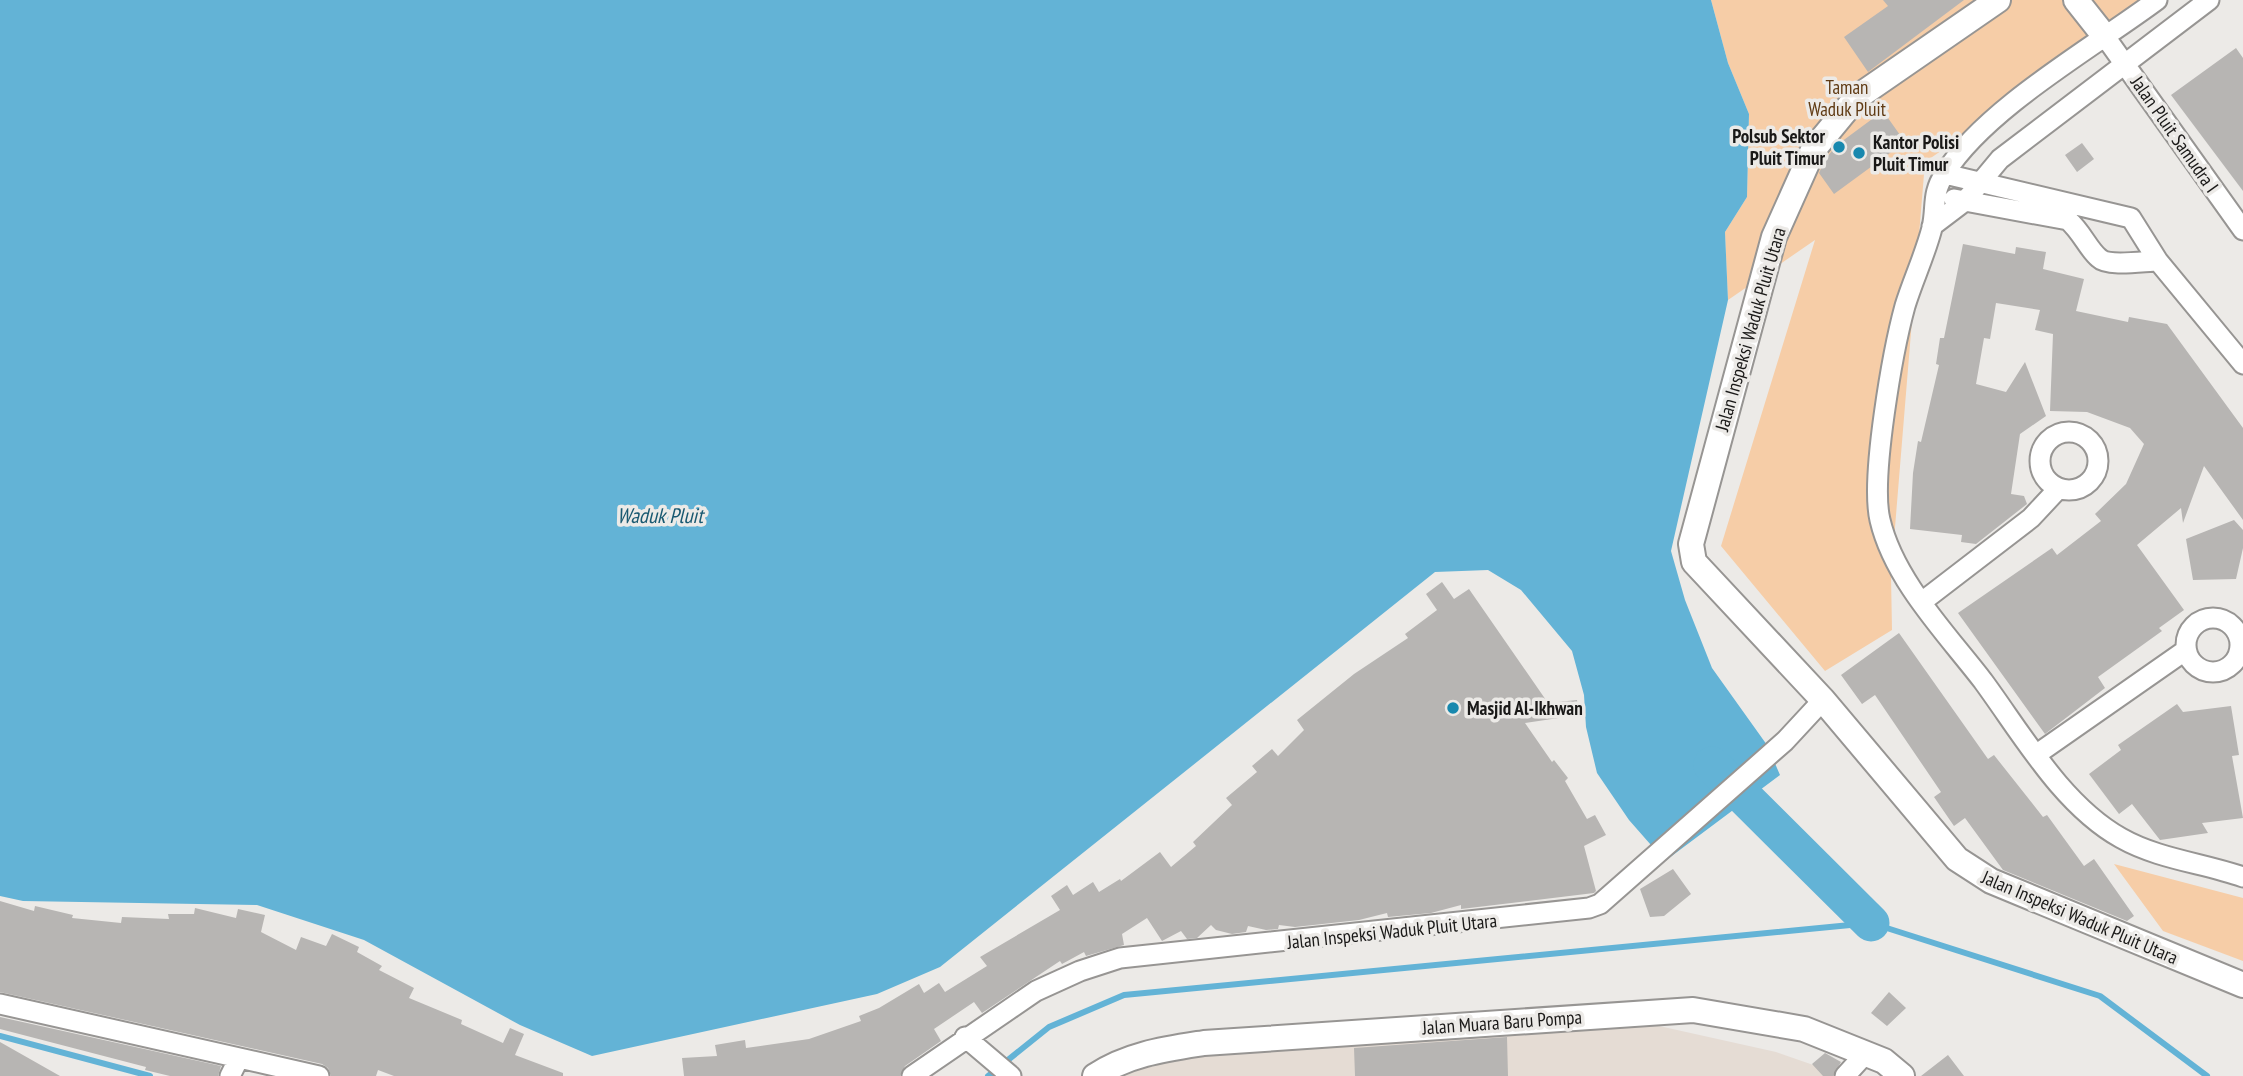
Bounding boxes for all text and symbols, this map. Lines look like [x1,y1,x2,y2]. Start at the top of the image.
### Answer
street label: Jalan Pluit Samudra I [2125,70,2224,197]
park label: Taman Waduk Pluit [1808,75,1887,121]
place label: Polsub Sektor Pluit Timur [1732,124,1825,170]
place label: Kantor Polisi Pluit Timur [1873,130,1959,176]
marker: Polsub Sektor Pluit Timur [1831,139,1847,155]
marker: Kantor Polisi Pluit Timur [1851,145,1867,161]
street label: Jalan Inspeksi Waduk Pluit Utara [1709,224,1791,435]
water label: Waduk Pluit [617,502,705,529]
place label: Masjid Al-Ikhwan [1467,696,1583,720]
marker: Masjid Al-Ikhwan [1445,700,1461,716]
street label: Jalan Inspeksi Waduk Pluit Utara [1977,864,2182,969]
street label: Jalan Inspeksi Waduk Pluit Utara [1285,908,1498,954]
street label: Jalan Muara Baru Pompa [1420,1004,1583,1040]

